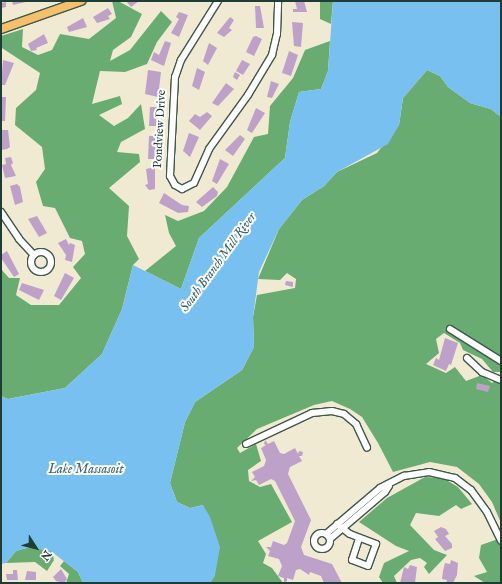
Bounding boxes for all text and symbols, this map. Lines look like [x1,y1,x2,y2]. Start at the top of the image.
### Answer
street label: Pondview Drive [151,90,169,168]
water label: South Branch Mill River [178,210,260,316]
water label: Lake Massasoit [48,462,124,478]
north arrow [16,528,56,568]
text: N [37,547,54,563]

